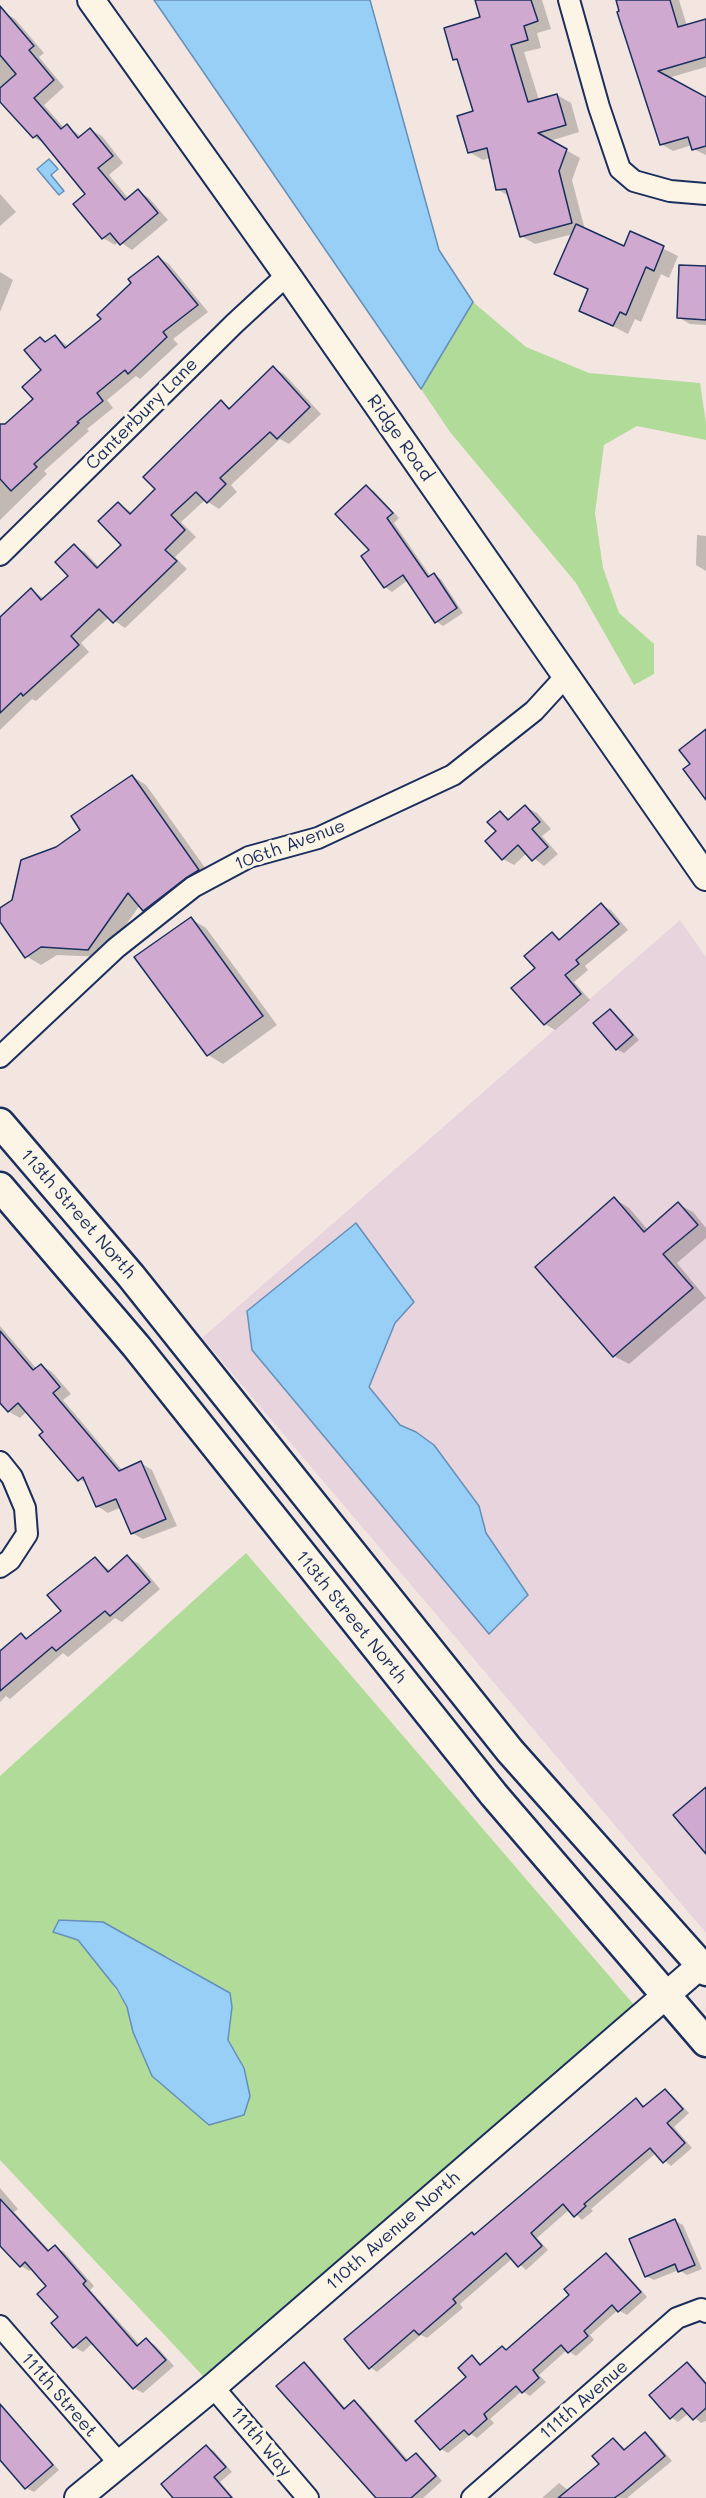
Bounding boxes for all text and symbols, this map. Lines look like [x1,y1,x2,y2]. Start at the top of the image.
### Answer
street label: Canterbury Lane [82,354,202,474]
street label: Ridge Road [362,391,438,485]
street label: 106th Avenue [232,815,348,875]
street label: 113th Street North [16,1145,140,1283]
street label: 113th Street North [291,1546,411,1688]
street label: 110th Avenue North [322,2167,464,2295]
street label: 111th Street [16,2348,102,2442]
street label: 111th Avenue [535,2356,633,2444]
street label: 111th Way [226,2403,296,2481]

